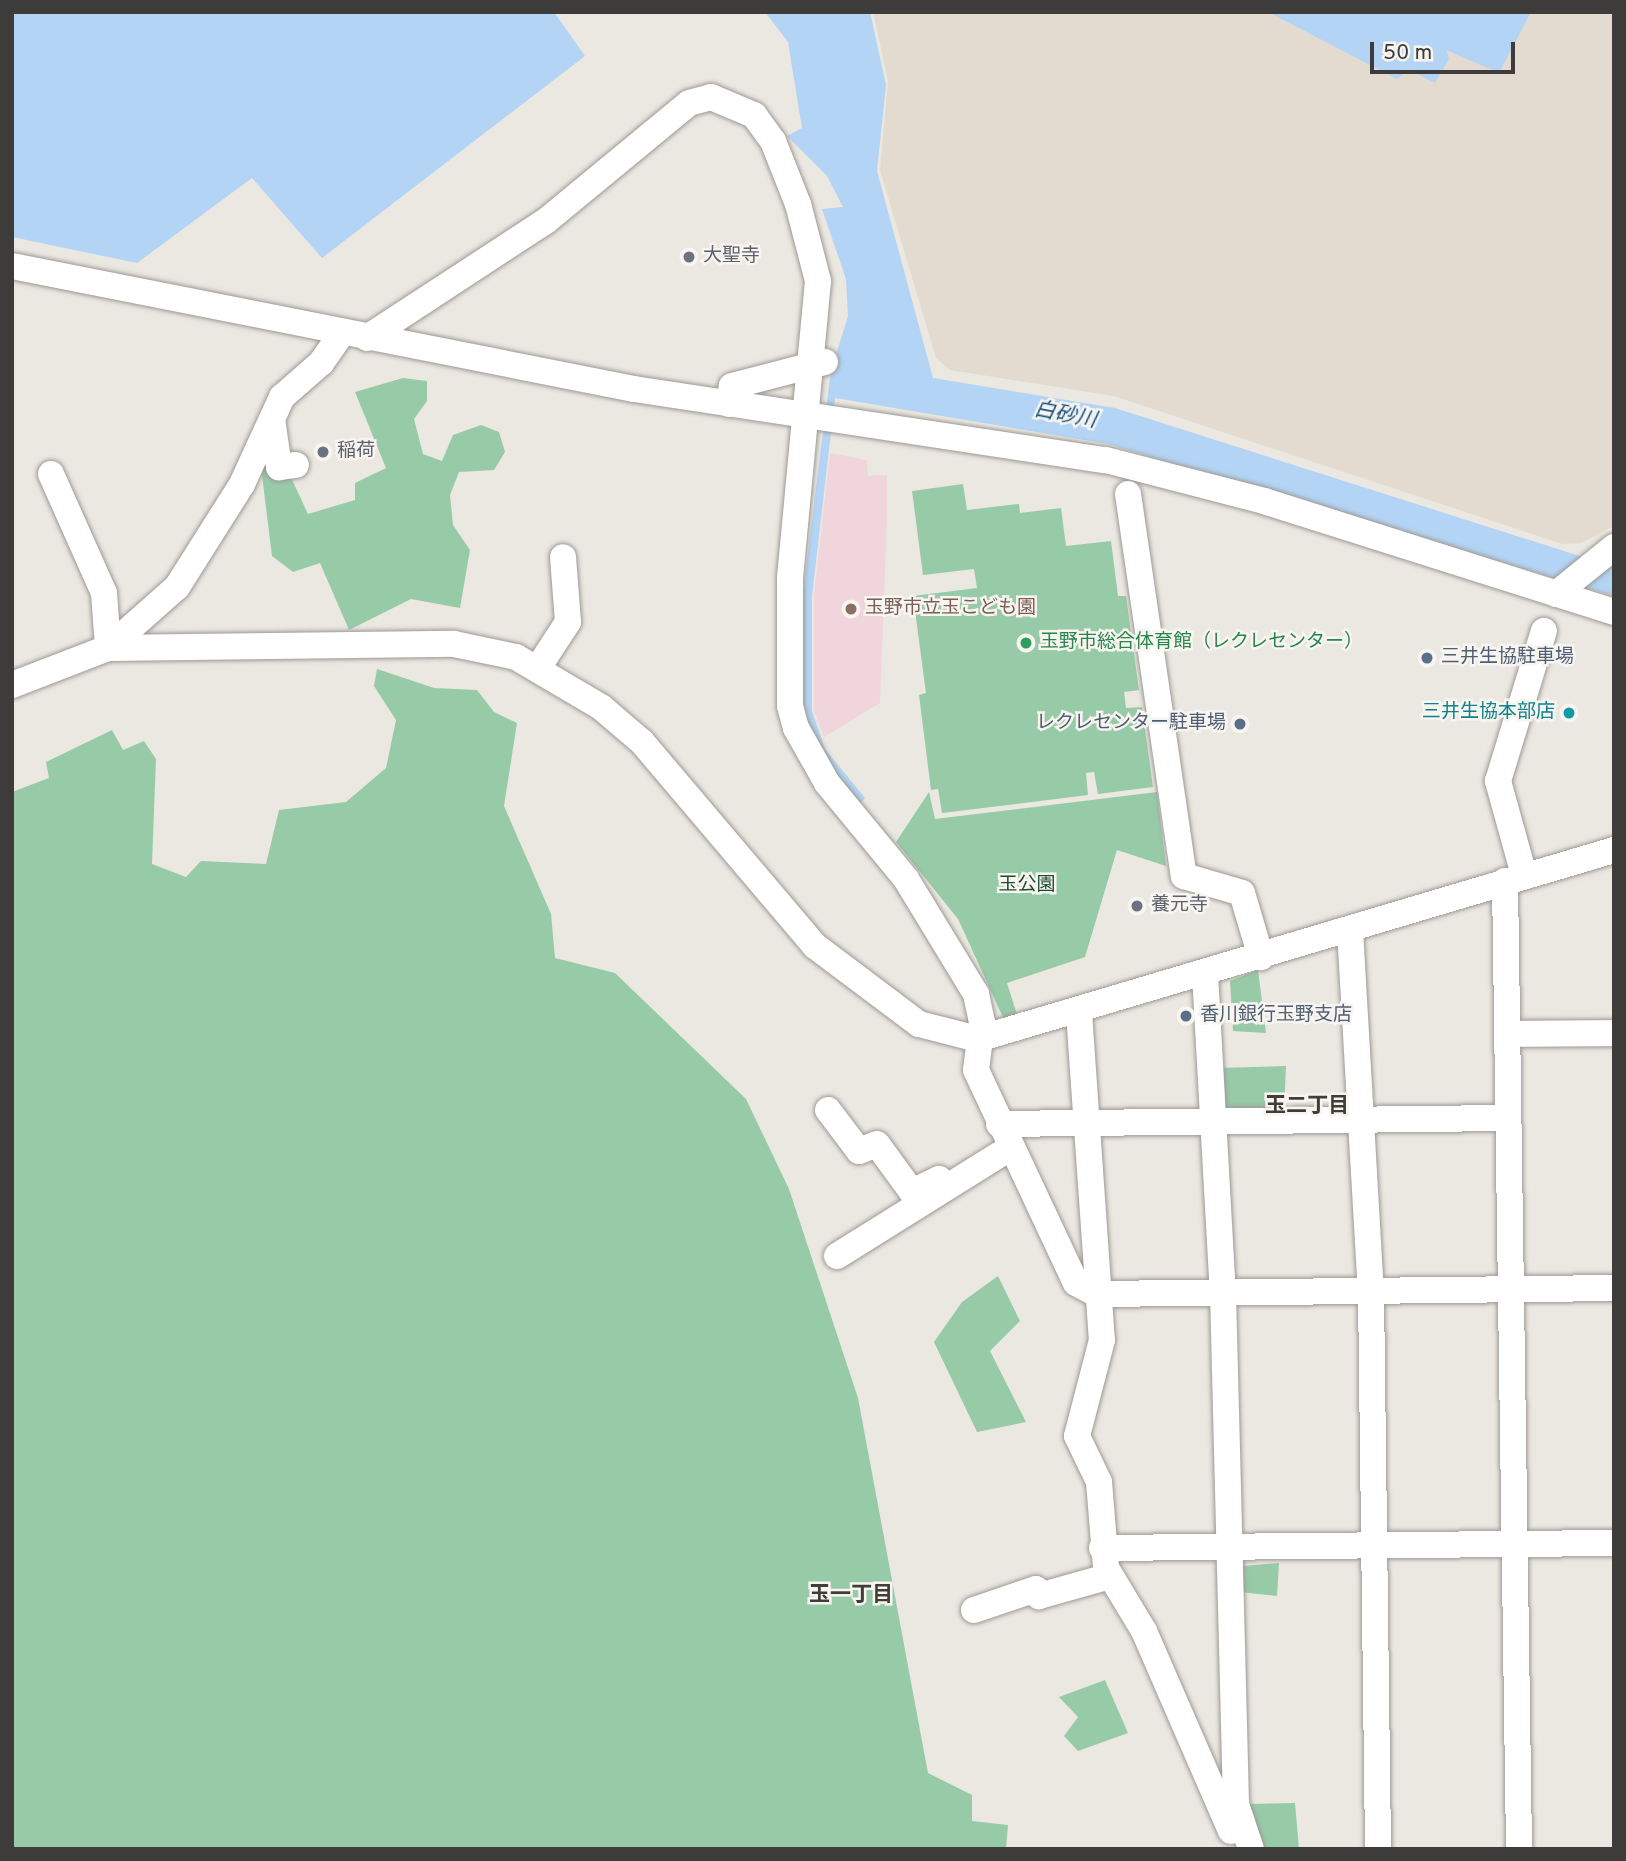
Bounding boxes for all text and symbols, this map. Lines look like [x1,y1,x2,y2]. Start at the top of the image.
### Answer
scale bar [1374,28,1519,72]
text: 50 m [1383,40,1432,67]
place label: 大聖寺 [703,246,760,268]
marker: 大聖寺 [681,249,697,265]
water label: 白砂川 [1032,398,1098,434]
place label: 稲荷 [337,441,375,463]
marker: 稲荷 [315,444,331,460]
place label: 玉野市立玉こども園 [865,598,1036,620]
marker: 玉野市立玉こども園 [843,601,859,617]
place label: 玉野市総合体育館（レクレセンター） [1040,632,1363,654]
marker: 玉野市総合体育館（レクレセンター） [1018,635,1034,651]
place label: 三井生協駐車場 [1441,647,1574,669]
marker: 三井生協駐車場 [1419,650,1435,666]
place label: 三井生協本部店 [1422,702,1555,724]
marker: 三井生協本部店 [1561,705,1577,721]
place label: レクレセンター駐車場 [1036,713,1226,735]
marker: レクレセンター駐車場 [1232,716,1248,732]
park label: 玉公園 [999,875,1055,897]
place label: 養元寺 [1151,895,1208,917]
marker: 養元寺 [1129,898,1145,914]
place label: 香川銀行玉野支店 [1200,1005,1352,1027]
marker: 香川銀行玉野支店 [1178,1008,1194,1024]
district label: 玉二丁目 [1265,1094,1349,1120]
district label: 玉一丁目 [809,1583,893,1609]

